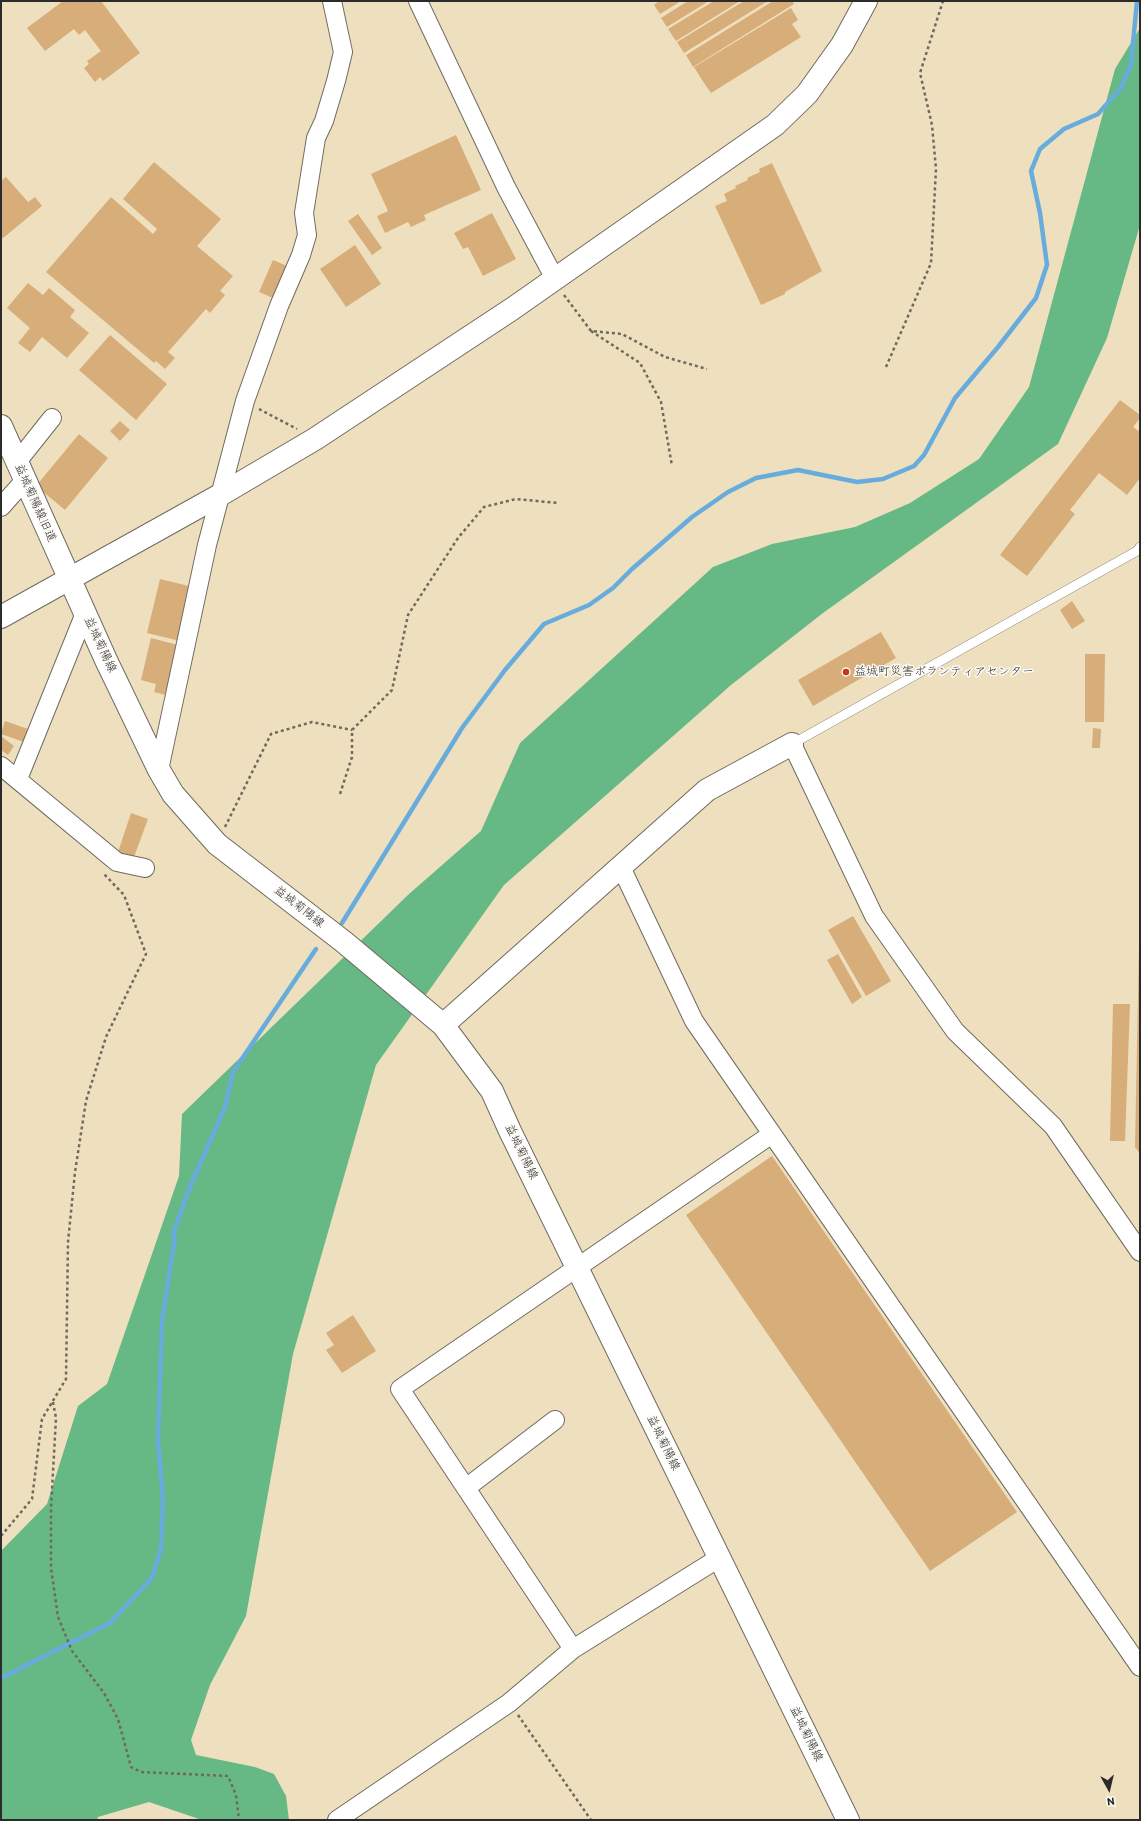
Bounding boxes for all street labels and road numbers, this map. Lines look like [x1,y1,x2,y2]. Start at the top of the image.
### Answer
street label: 益城菊陽線旧道 [11,462,59,544]
street label: 益城菊陽線 [81,615,119,675]
street label: 益城菊陽線 [271,883,327,931]
street label: 益城菊陽線 [501,1122,541,1182]
street label: 益城菊陽線 [643,1413,683,1473]
street label: 益城菊陽線 [786,1704,826,1764]

